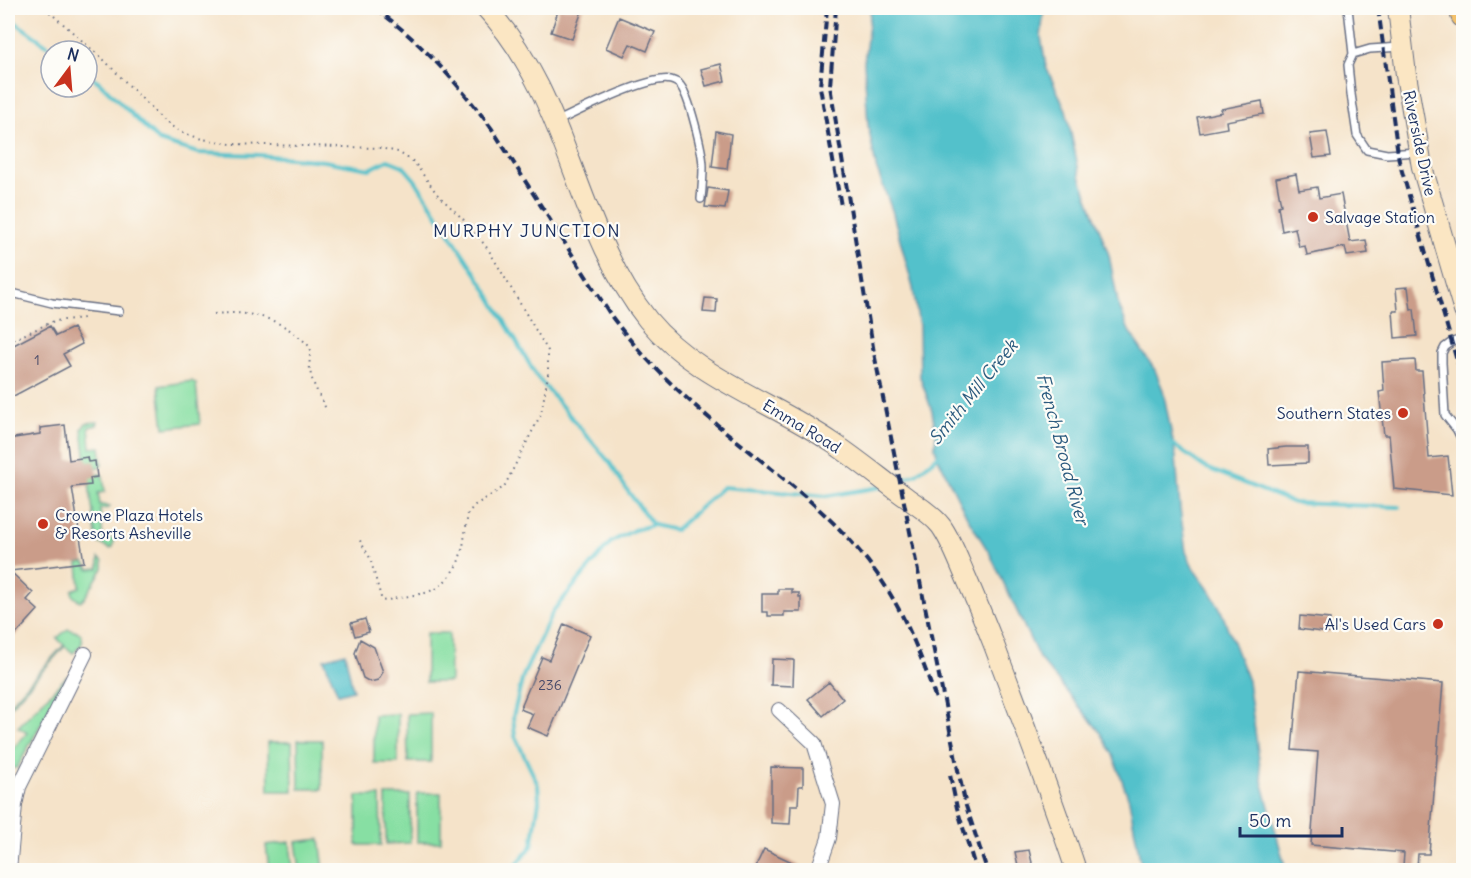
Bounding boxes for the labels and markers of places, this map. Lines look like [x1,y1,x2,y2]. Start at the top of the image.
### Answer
place label: Salvage Station [1325,207,1435,227]
marker: Salvage Station [1306,210,1320,224]
place label: Southern States [1277,403,1391,423]
marker: Southern States [1396,406,1410,420]
place label: Crowne Plaza Hotels & Resorts Asheville [55,505,203,543]
marker: Crowne Plaza Hotels & Resorts Asheville [36,517,50,531]
place label: Al's Used Cars [1325,614,1426,634]
marker: Al's Used Cars [1431,617,1445,631]

